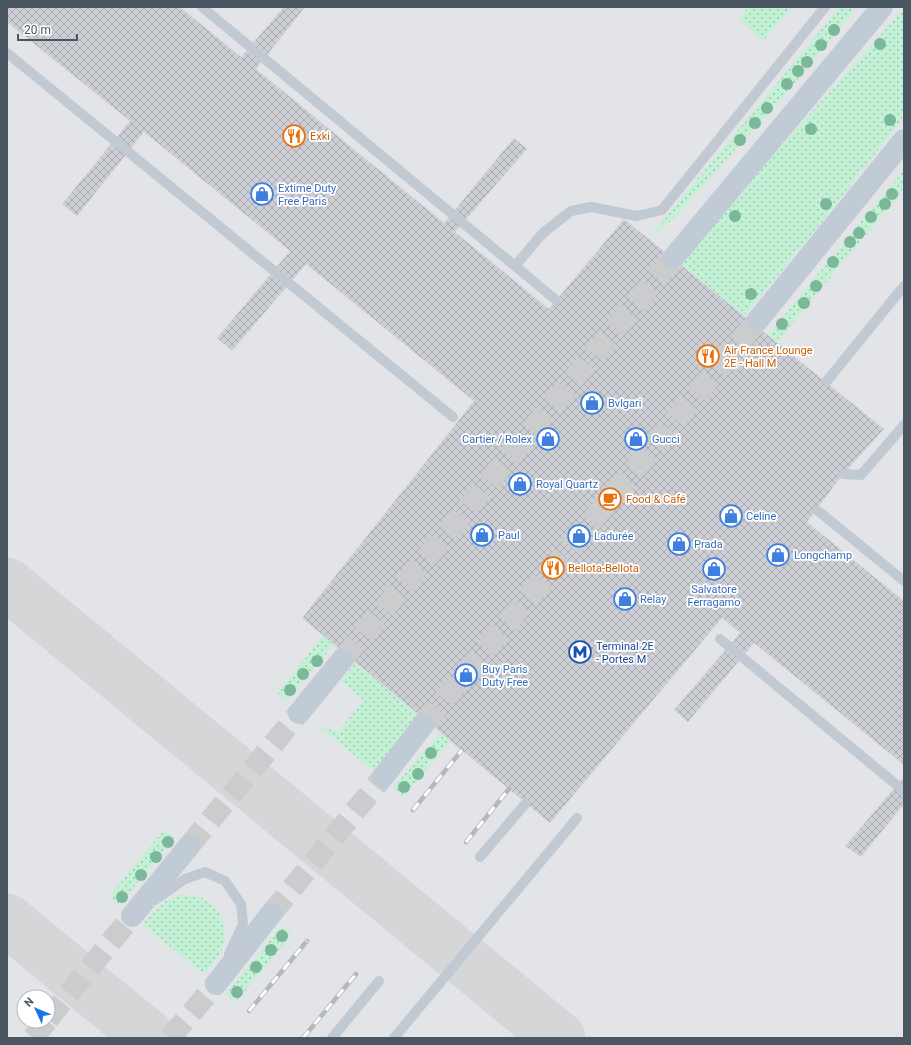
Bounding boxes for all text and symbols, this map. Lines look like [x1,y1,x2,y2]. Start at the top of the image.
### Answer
scale bar [18,16,77,42]
text: 20 m [24,23,51,37]
restaurant icon: Exki [281,123,307,149]
place label: Exki [310,130,330,143]
shop icon: Extime Duty Free Paris [249,181,275,207]
place label: Extime Duty Free Paris [278,182,337,208]
restaurant icon: Air France Lounge 2E - Hall M [695,343,721,369]
place label: Air France Lounge 2E - Hall M [724,344,813,370]
shop icon: Bvlgari [579,390,605,416]
place label: Bvlgari [608,397,641,410]
shop icon: Cartier / Rolex [535,426,561,452]
shop icon: Gucci [623,426,649,452]
place label: Cartier / Rolex [462,433,533,446]
place label: Gucci [652,433,680,446]
shop icon: Royal Quartz [507,471,533,497]
place label: Royal Quartz [536,478,599,491]
cafe icon: Food & Café [597,486,623,512]
place label: Food & Café [626,493,686,506]
shop icon: Celine [718,503,744,529]
place label: Celine [746,510,776,523]
shop icon: Paul [469,522,495,548]
shop icon: Ladurée [566,523,592,549]
place label: Paul [498,529,520,542]
place label: Ladurée [594,530,634,543]
shop icon: Prada [666,531,692,557]
place label: Prada [694,538,723,551]
shop icon: Longchamp [765,542,791,568]
place label: Longchamp [794,549,852,562]
restaurant icon: Bellota-Bellota [540,555,566,581]
shop icon: Salvatore Ferragamo [701,556,727,582]
place label: Bellota-Bellota [568,562,639,575]
place label: Salvatore Ferragamo [687,583,741,609]
shop icon: Relay [612,586,638,612]
place label: Relay [640,593,667,606]
metro station icon: Terminal 2E - Portes M [567,639,593,665]
place label: Terminal 2E - Portes M [596,640,654,666]
shop icon: Buy Paris Duty Free [453,662,479,688]
place label: Buy Paris Duty Free [482,663,528,689]
north arrow [16,989,56,1029]
text: N [22,995,37,1010]

